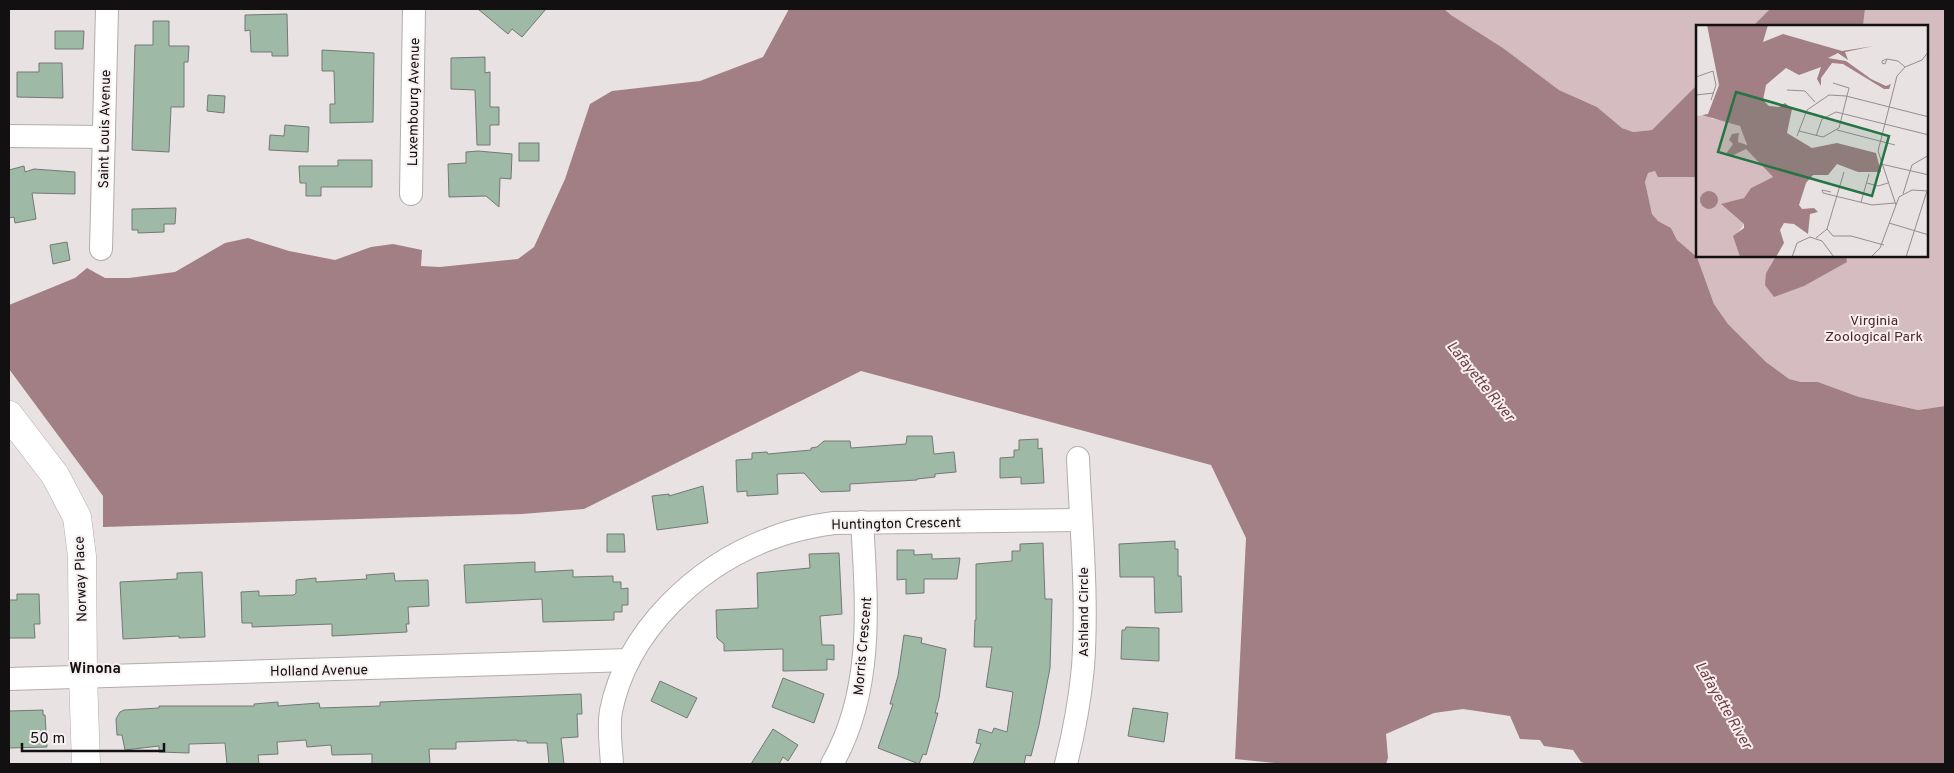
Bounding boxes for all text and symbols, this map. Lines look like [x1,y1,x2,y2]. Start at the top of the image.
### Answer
inset map [1696,25,1929,258]
street label: Luxembourg Avenue [405,38,424,166]
street label: Saint Louis Avenue [96,70,115,189]
park label: Virginia Zoological Park [1825,313,1923,346]
water label: Lafayette River [1442,338,1519,427]
street label: Huntington Crescent [831,515,961,534]
street label: Norway Place [72,536,91,622]
street label: Ashland Circle [1076,567,1093,657]
street label: Morris Crescent [851,596,876,696]
water label: Lafayette River [1690,658,1756,754]
district label: Winona [69,660,121,679]
street label: Holland Avenue [270,662,368,681]
scale bar [22,720,165,752]
text: 50 m [30,730,65,749]

